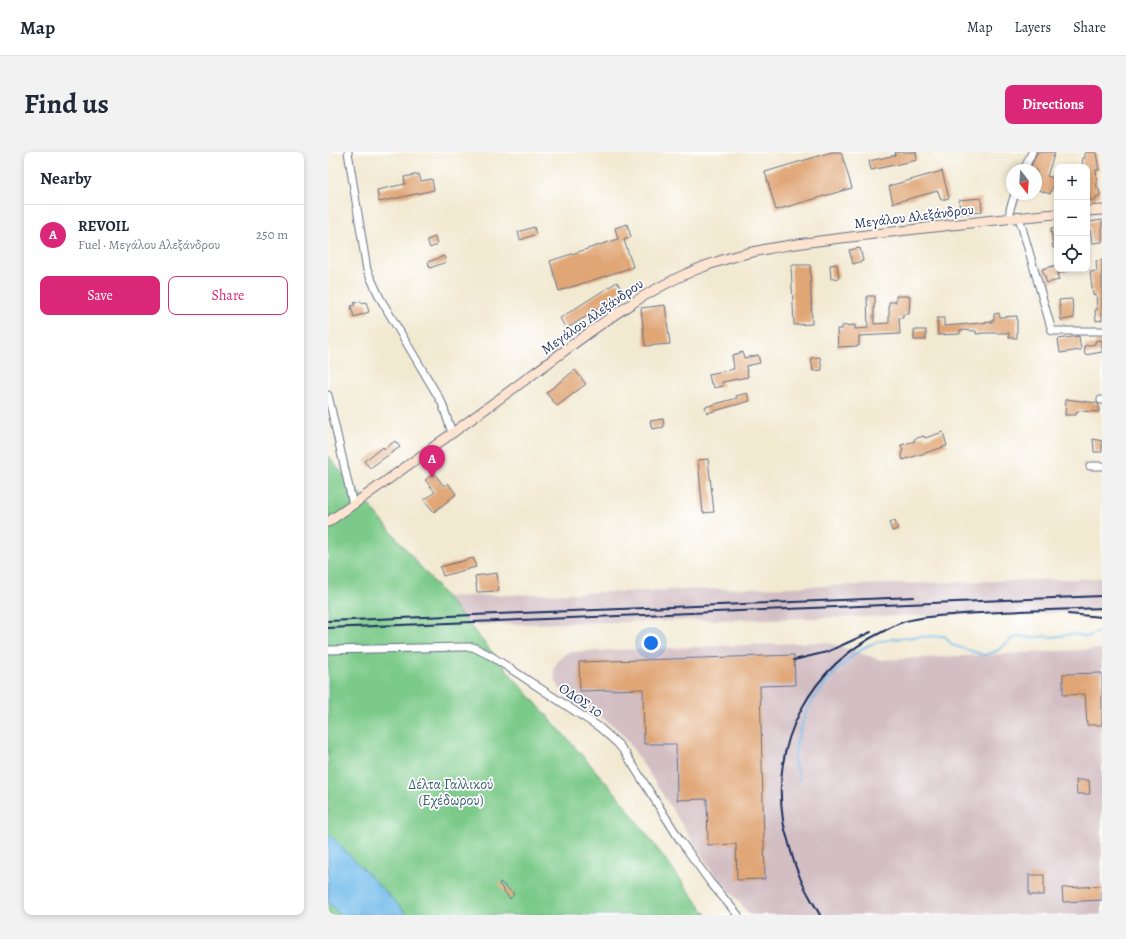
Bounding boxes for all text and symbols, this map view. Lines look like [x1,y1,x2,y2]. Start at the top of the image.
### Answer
text: Map [20,15,55,41]
text: Map [967,18,993,37]
text: Layers [1015,18,1051,37]
text: Share [1073,18,1106,37]
text: Find us [24,85,109,123]
button: Directions [1005,85,1102,124]
north arrow [1006,164,1042,200]
map controls [1054,164,1090,272]
button: + [1054,164,1090,200]
text: Nearby [40,167,91,190]
street label: Μεγάλου Αλεξάνδρου [853,200,975,233]
button: − [1054,200,1090,236]
text: REVOIL [78,216,129,236]
text: A [49,226,57,243]
text: 250 m [256,226,288,243]
text: Fuel · Μεγάλου Αλεξάνδρου [78,236,220,253]
button: locate [1054,236,1090,272]
street label: Μεγάλου Αλεξάνδρου [538,274,647,359]
button: Save [40,276,160,315]
button: Share [168,276,288,315]
pin: A [419,445,445,478]
your location [641,633,661,653]
street label: ΟΔΟΣ 10 [555,679,606,722]
park label: Δέλτα Γαλλικού (Εχέδωρου) [409,775,493,810]

